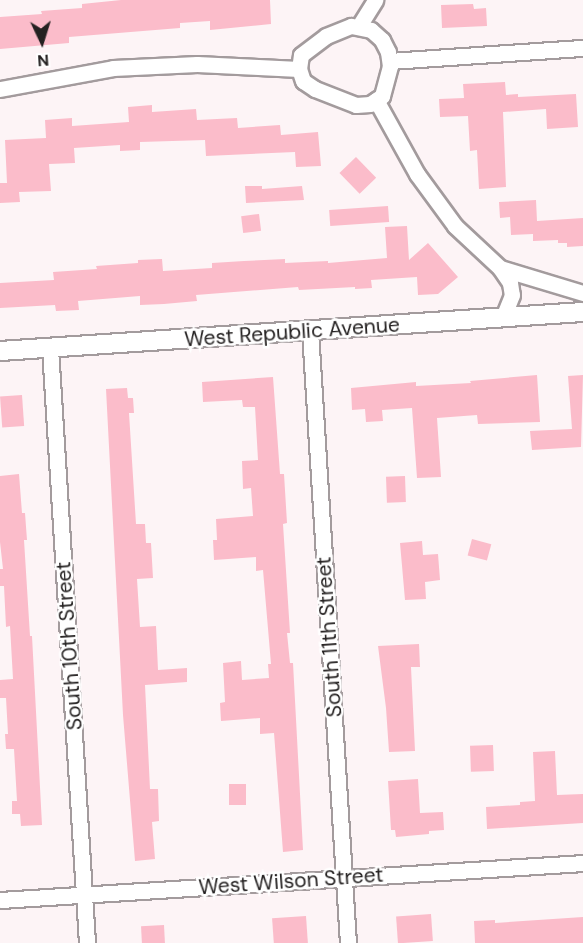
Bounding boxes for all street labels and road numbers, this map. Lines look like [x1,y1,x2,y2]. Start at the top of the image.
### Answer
street label: West Republic Avenue [183,312,401,352]
street label: South 11th Street [311,556,347,718]
street label: South 10th Street [51,561,87,731]
street label: West Wilson Street [198,862,384,900]

